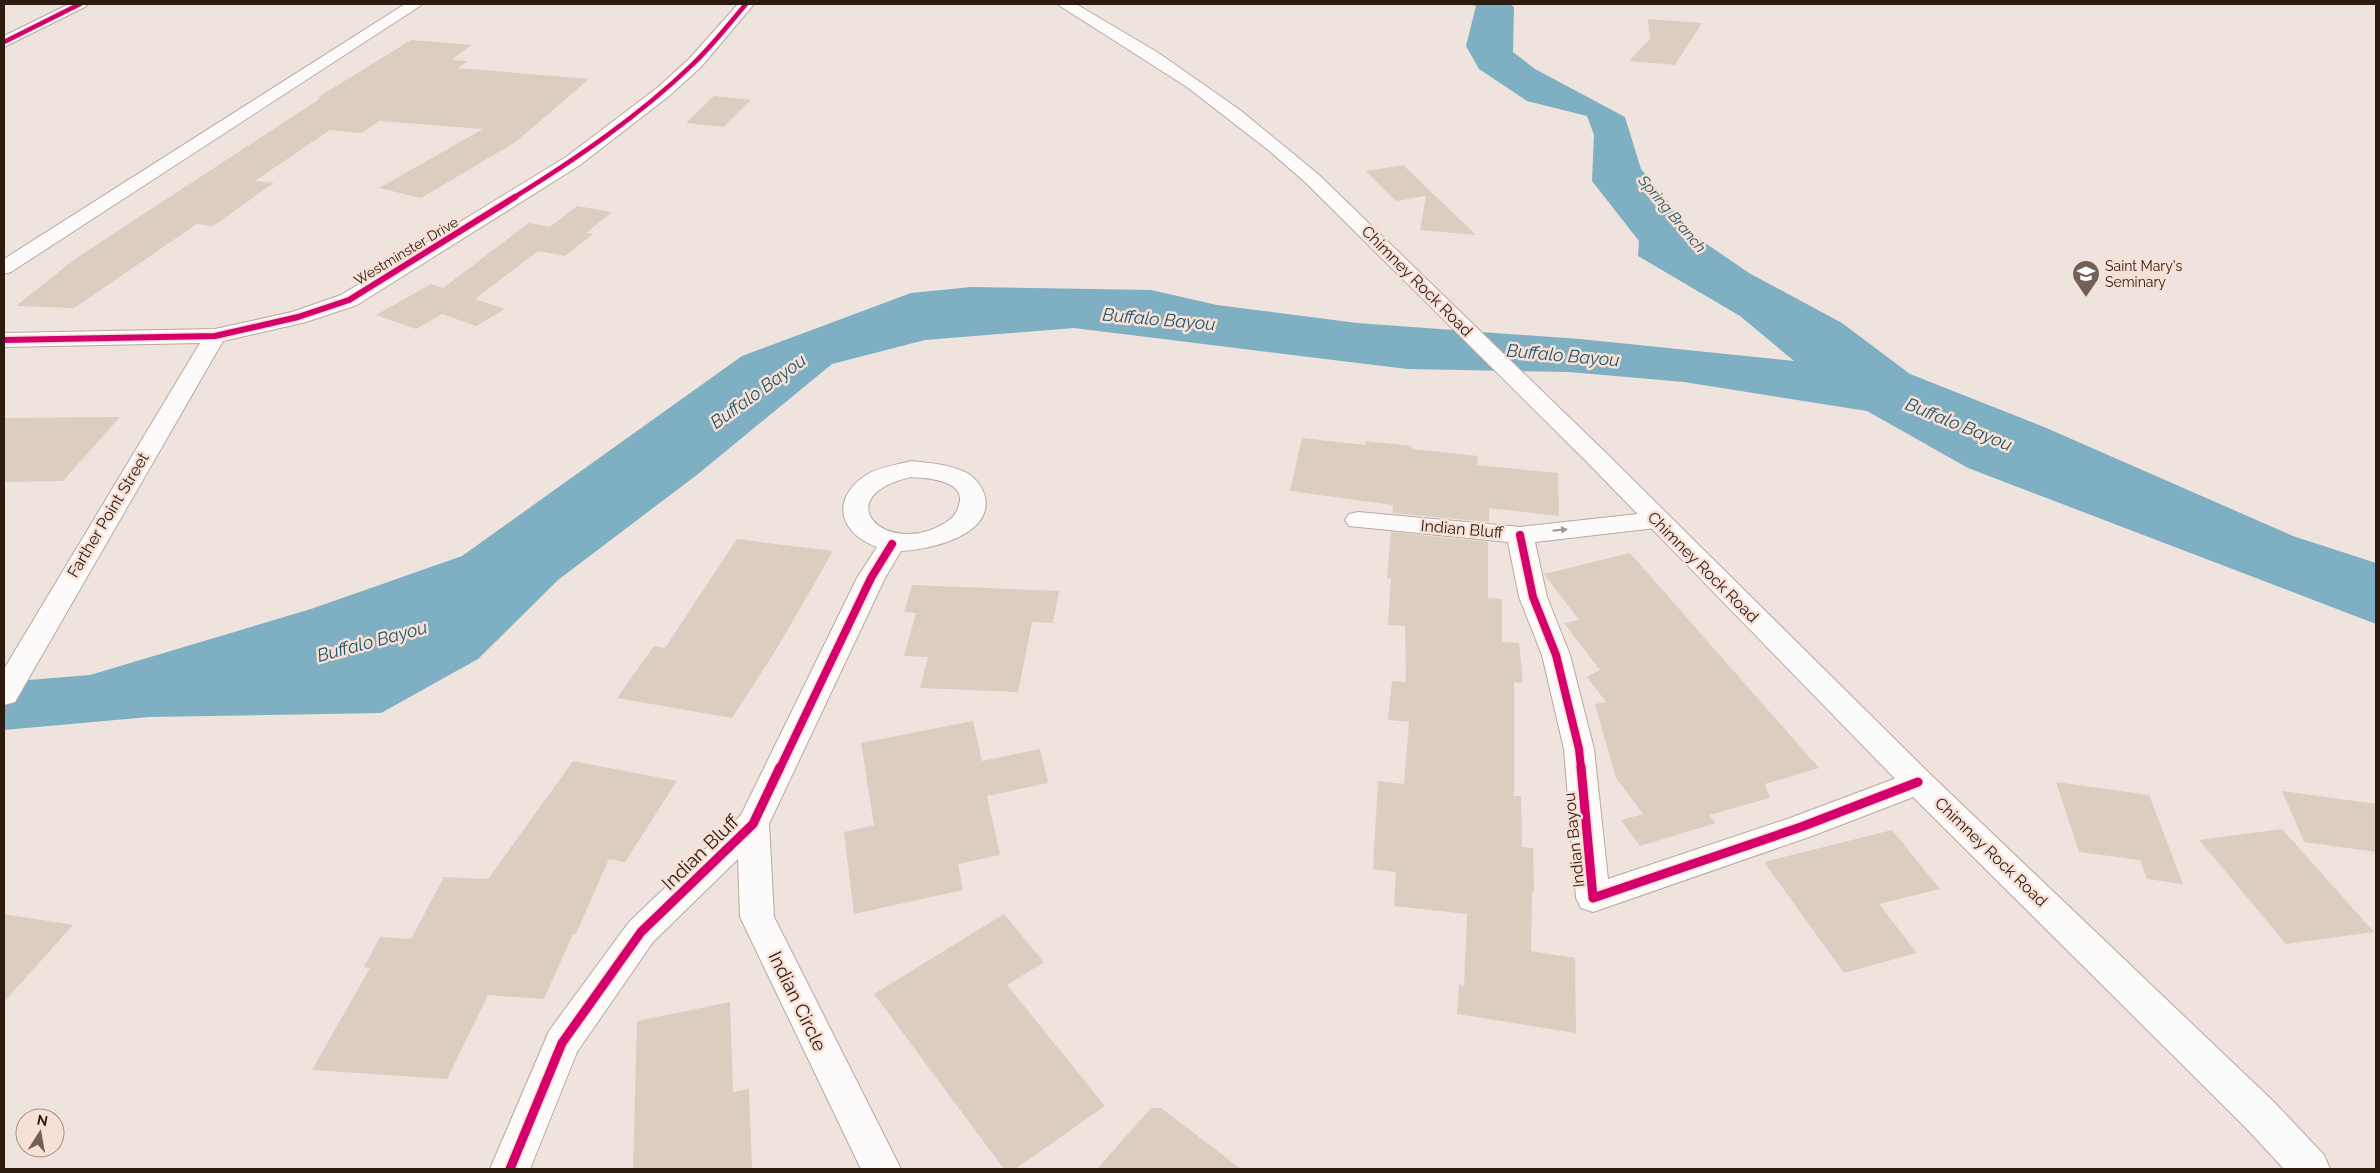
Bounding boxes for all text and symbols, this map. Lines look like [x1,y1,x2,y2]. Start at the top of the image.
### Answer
water label: Spring Branch [1634,171,1709,256]
street label: Westminster Drive [351,214,461,288]
street label: Chimney Rock Road [1358,222,1476,340]
place label: Saint Mary's Seminary [2105,258,2183,290]
school or university icon: Saint Mary's Seminary [2071,259,2101,298]
water label: Buffalo Bayou [1102,304,1216,334]
water label: Buffalo Bayou [1506,340,1620,370]
water label: Buffalo Bayou [706,349,810,433]
water label: Buffalo Bayou [1903,393,2015,455]
street label: Farther Point Street [63,449,153,581]
street label: Chimney Rock Road [1644,508,1762,626]
street label: Indian Bluff [1420,516,1505,542]
one-way arrow [1553,526,1569,534]
water label: Buffalo Bayou [315,616,429,666]
street label: Indian Bayou [1560,792,1588,888]
street label: Chimney Rock Road [1931,794,2051,911]
street label: Indian Bluff [657,809,744,894]
street label: Indian Circle [764,947,832,1055]
north arrow [15,1108,65,1158]
text: N [36,1111,49,1129]

